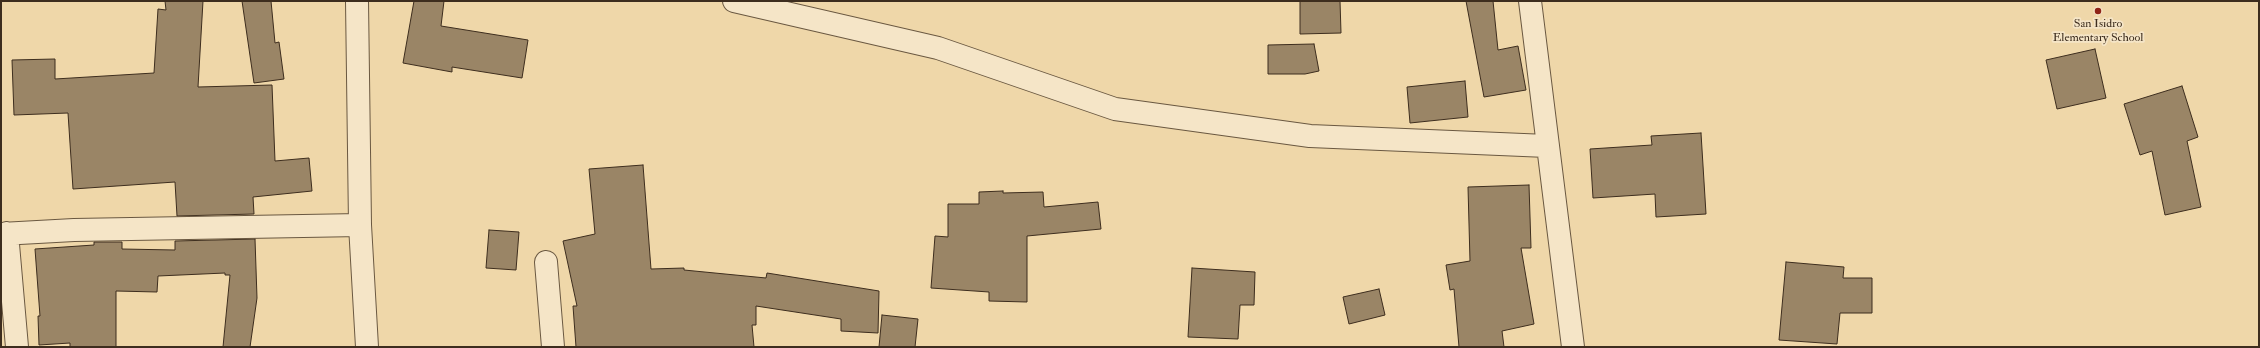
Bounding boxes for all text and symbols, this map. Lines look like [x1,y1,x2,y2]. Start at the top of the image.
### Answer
marker: San Isidro Elementary School [2093,6,2103,16]
place label: San Isidro Elementary School [2053,17,2143,45]

